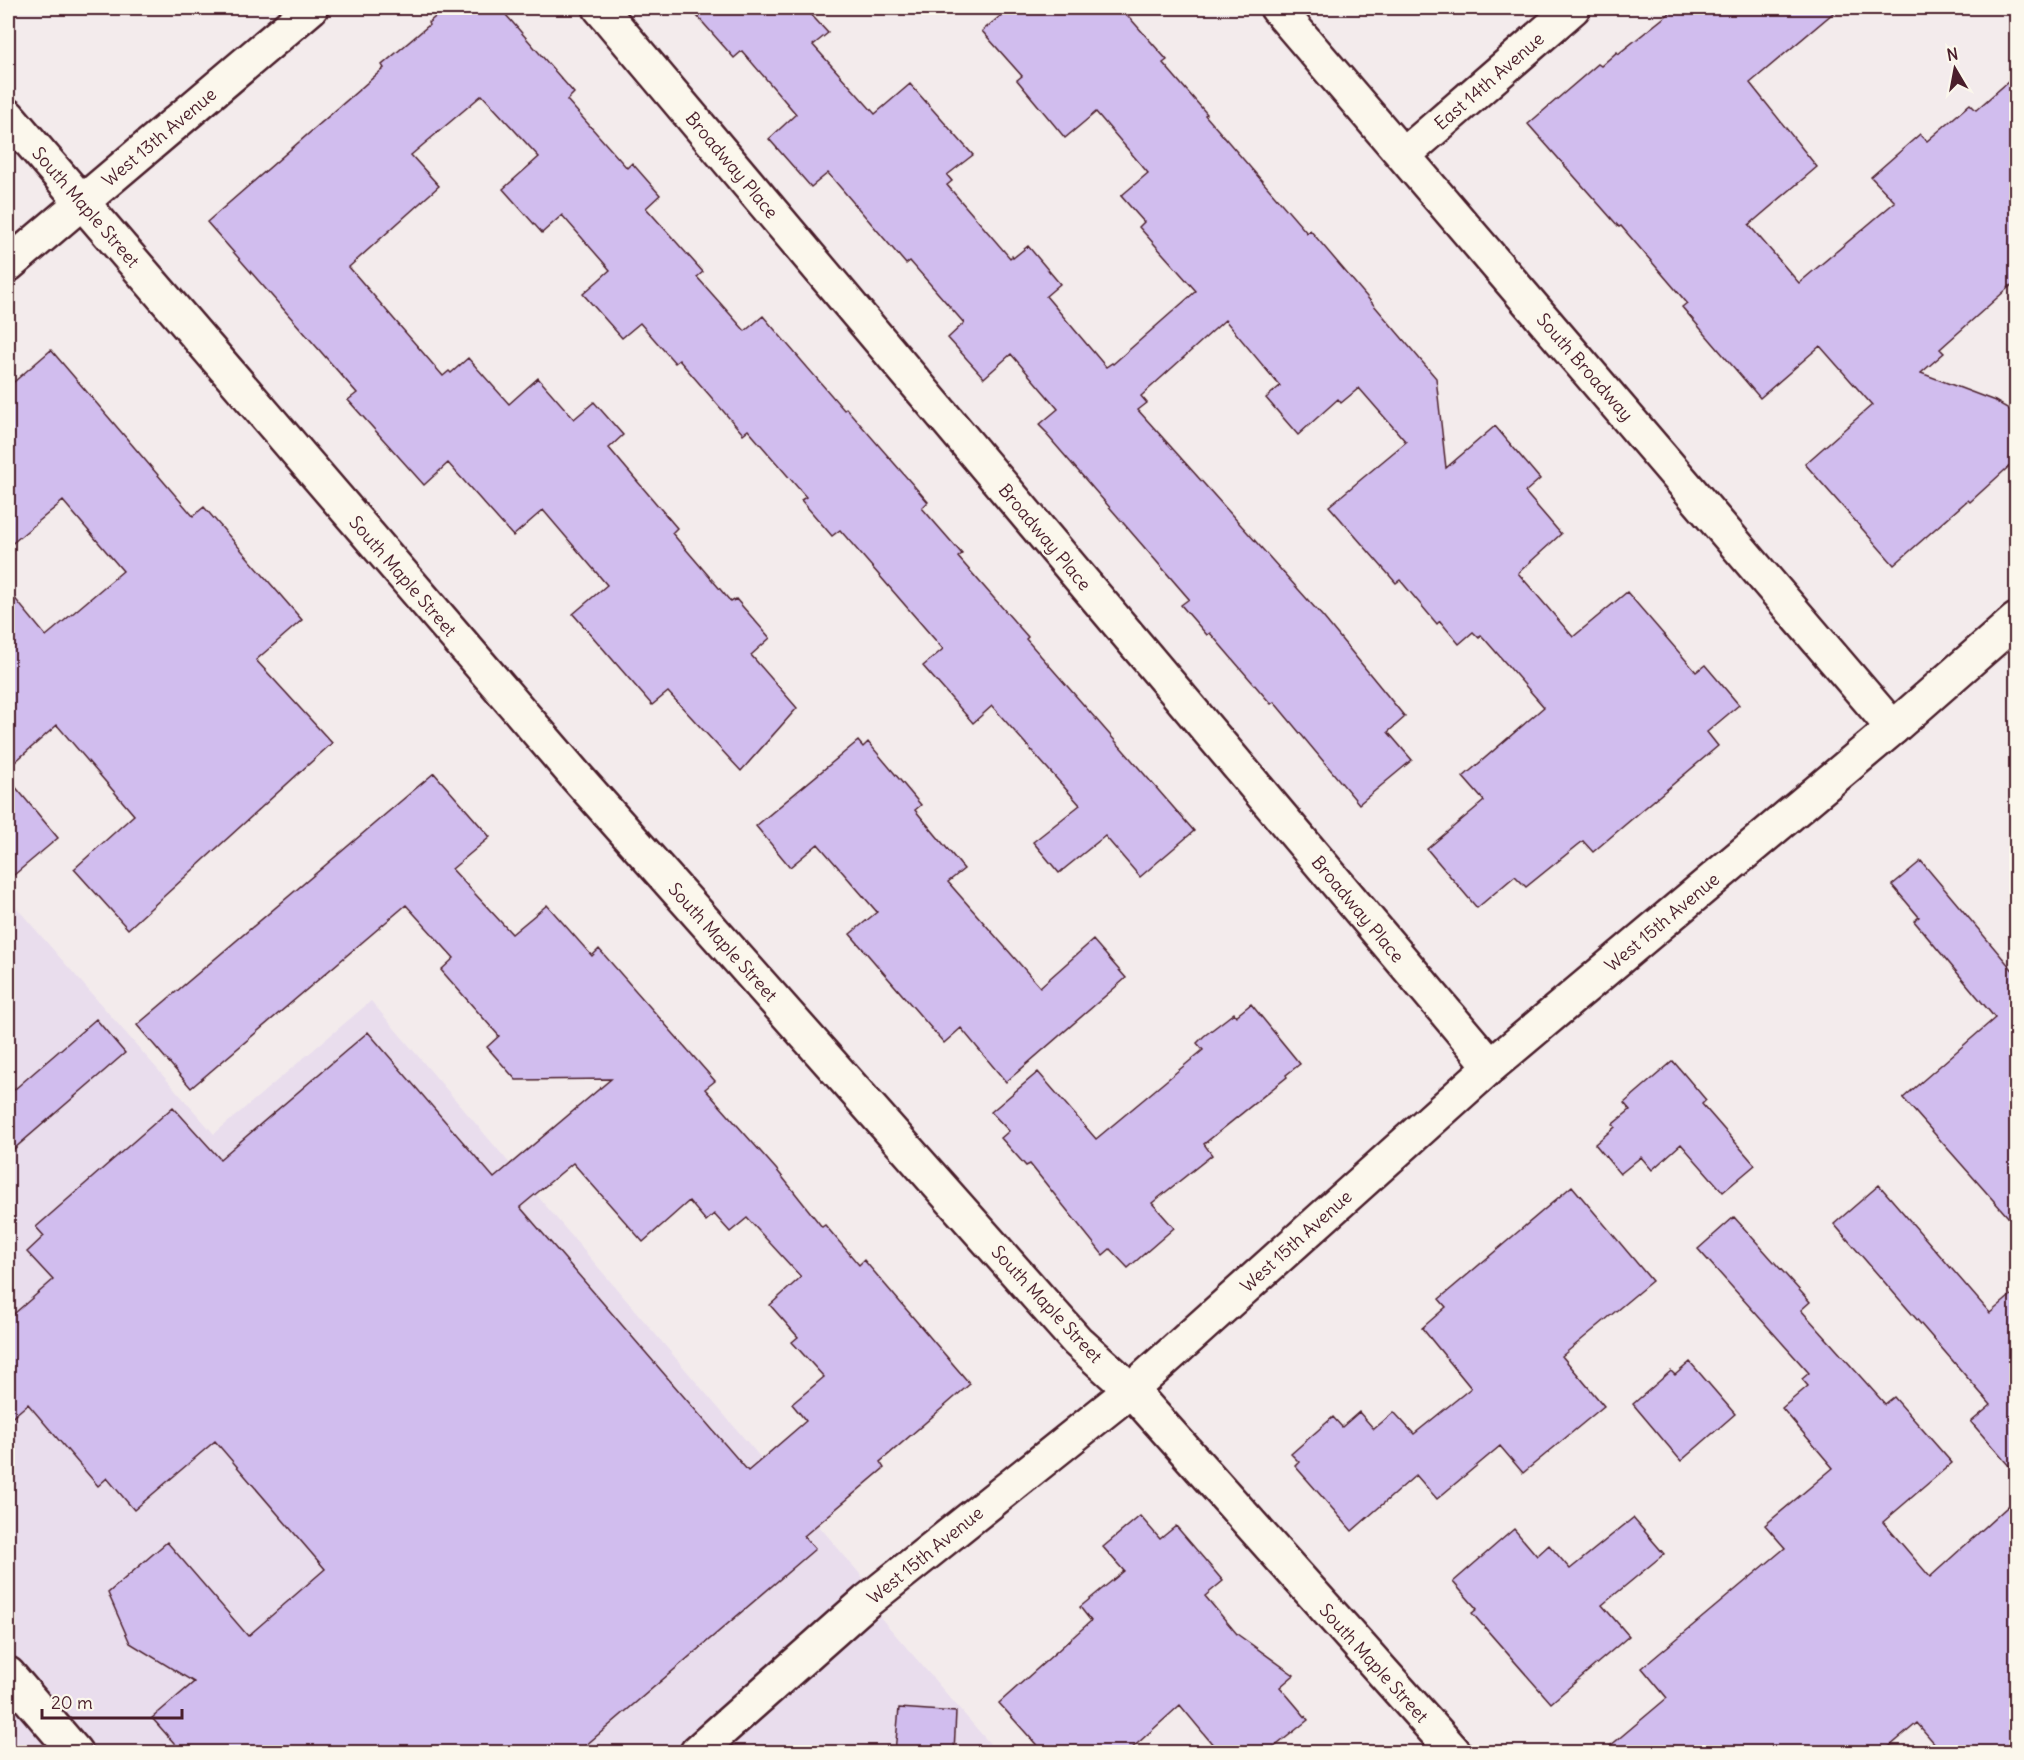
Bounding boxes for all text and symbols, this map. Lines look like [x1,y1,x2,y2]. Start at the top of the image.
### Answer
street label: East 14th Avenue [1429,27,1549,135]
north arrow [1925,39,1985,99]
text: N [1945,43,1960,65]
street label: West 13th Avenue [97,82,221,192]
street label: Broadway Place [681,107,783,223]
street label: South Maple Street [27,142,145,272]
street label: South Broadway [1532,308,1638,426]
street label: Broadway Place [994,479,1096,595]
street label: South Maple Street [344,511,462,641]
street label: Broadway Place [1307,851,1409,967]
street label: West 15th Avenue [1600,867,1724,977]
street label: South Maple Street [663,878,783,1006]
street label: West 15th Avenue [1235,1185,1357,1297]
street label: South Maple Street [987,1240,1107,1368]
street label: West 15th Avenue [862,1501,988,1609]
street label: South Maple Street [1314,1599,1434,1727]
scale bar [42,1682,182,1720]
text: 20 m [51,1691,93,1714]

